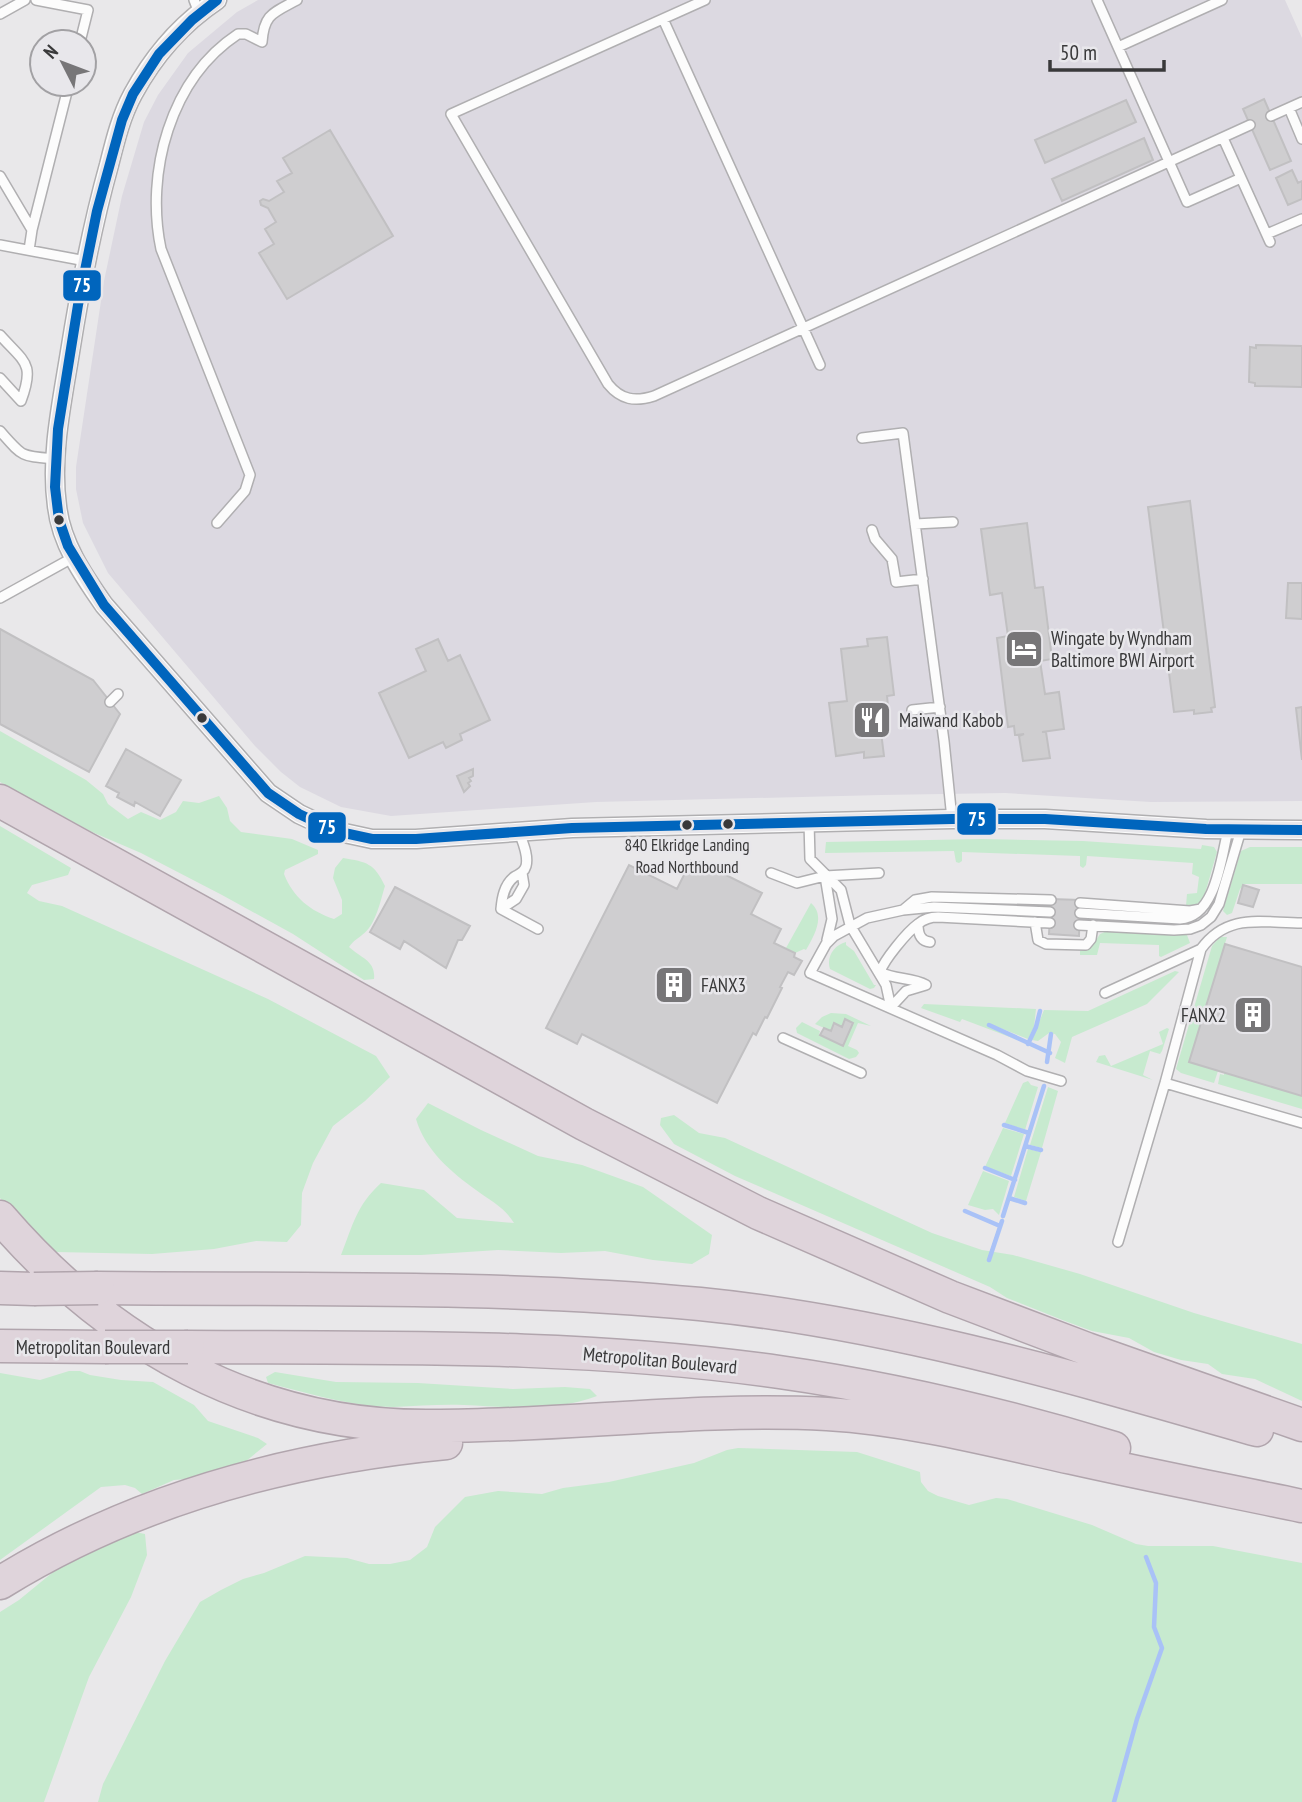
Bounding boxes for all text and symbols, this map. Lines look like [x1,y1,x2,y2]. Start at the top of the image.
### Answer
north arrow [28,28,98,98]
scale bar [1050,28,1164,72]
text: 50 m [1060,39,1097,66]
text: N [38,40,63,63]
line badge: 75 [62,269,102,302]
text: 75 [73,273,91,297]
unlabelled marker [52,513,66,527]
place label: Wingate by Wyndham Baltimore BWI Airport [1051,626,1195,672]
hotel icon: Wingate by Wyndham Baltimore BWI Airport [1003,628,1045,670]
restaurant icon: Maiwand Kabob [851,699,893,741]
place label: Maiwand Kabob [899,708,1004,732]
unlabelled marker [195,711,209,725]
line badge: 75 [956,802,997,836]
text: 75 [968,807,986,831]
line badge: 75 [307,811,347,844]
text: 75 [318,815,336,839]
unlabelled marker [721,817,735,831]
marker: 840 Elkridge Landing Road Northbound [680,818,694,832]
place label: 840 Elkridge Landing Road Northbound [624,834,750,878]
building icon: FANX3 [653,964,695,1006]
place label: FANX3 [701,973,746,997]
building icon: FANX2 [1232,994,1274,1036]
place label: FANX2 [1181,1003,1226,1027]
street label: Metropolitan Boulevard [16,1335,170,1359]
street label: Metropolitan Boulevard [582,1341,738,1379]

